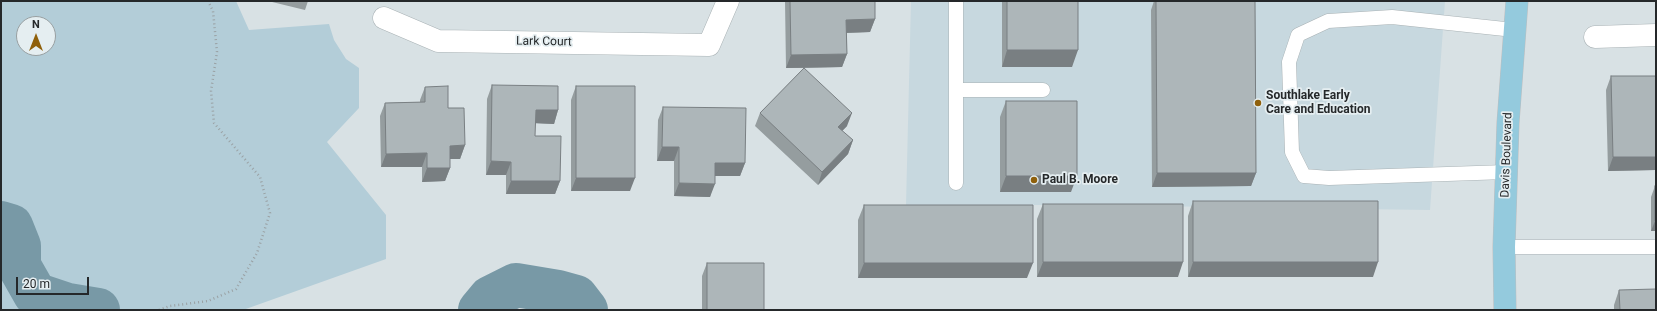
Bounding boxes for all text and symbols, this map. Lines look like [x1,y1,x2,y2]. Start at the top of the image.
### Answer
north arrow [16,16,56,56]
text: N [32,18,40,31]
street label: Lark Court [516,34,572,50]
place label: Southlake Early Care and Education [1266,89,1370,117]
marker: Southlake Early Care and Education [1253,98,1263,108]
street label: Davis Boulevard [1498,112,1516,198]
place label: Paul B. Moore [1042,173,1118,187]
marker: Paul B. Moore [1029,175,1039,185]
scale bar [18,269,91,295]
text: 20 m [23,277,50,291]

